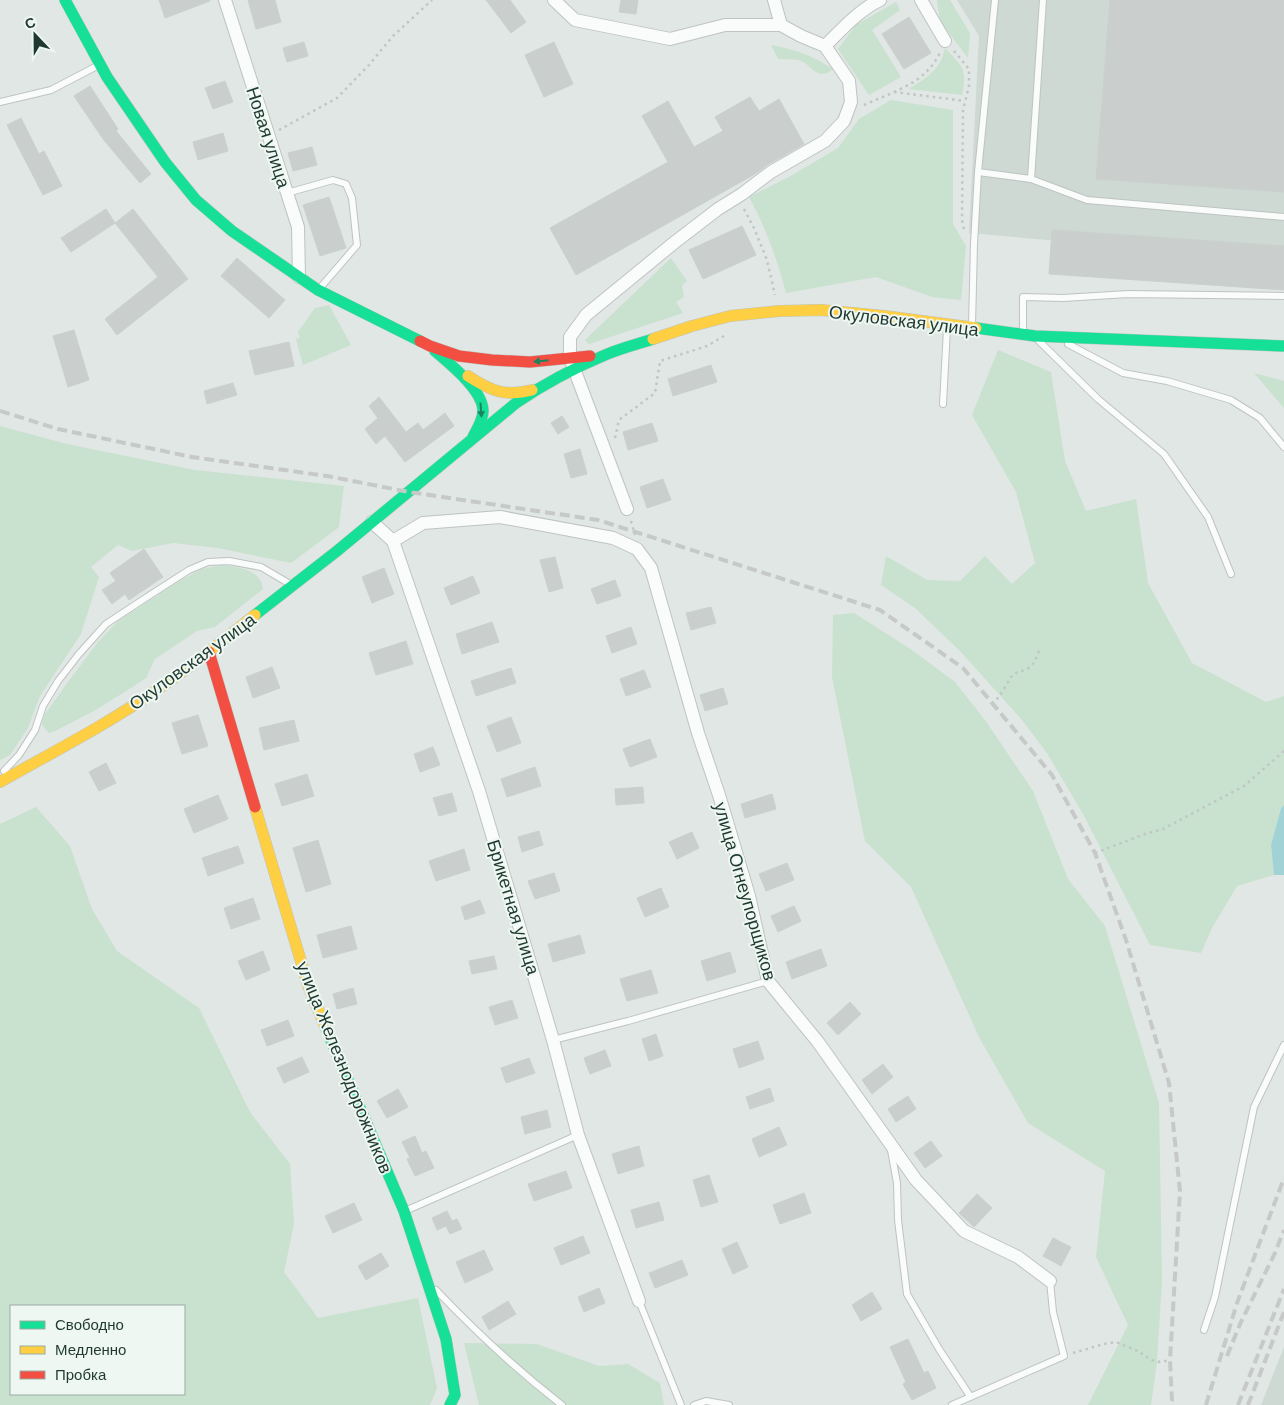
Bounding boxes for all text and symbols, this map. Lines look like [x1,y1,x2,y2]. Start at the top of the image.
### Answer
north arrow [10,10,60,60]
text: С [22,13,38,32]
street label: Новая улица [242,84,296,191]
street label: Окуловская улица [828,300,981,340]
one-way arrow [533,357,549,365]
one-way arrow [477,402,485,418]
street label: Окуловская улица [125,607,260,714]
street label: улица Огнеупорщиков [710,799,782,983]
street label: Брикетная улица [483,837,545,978]
street label: улица Железнодорожников [292,958,398,1176]
legend [10,1305,185,1395]
text: Свободно [55,1315,124,1333]
text: Медленно [55,1340,126,1358]
text: Пробка [55,1365,107,1383]

